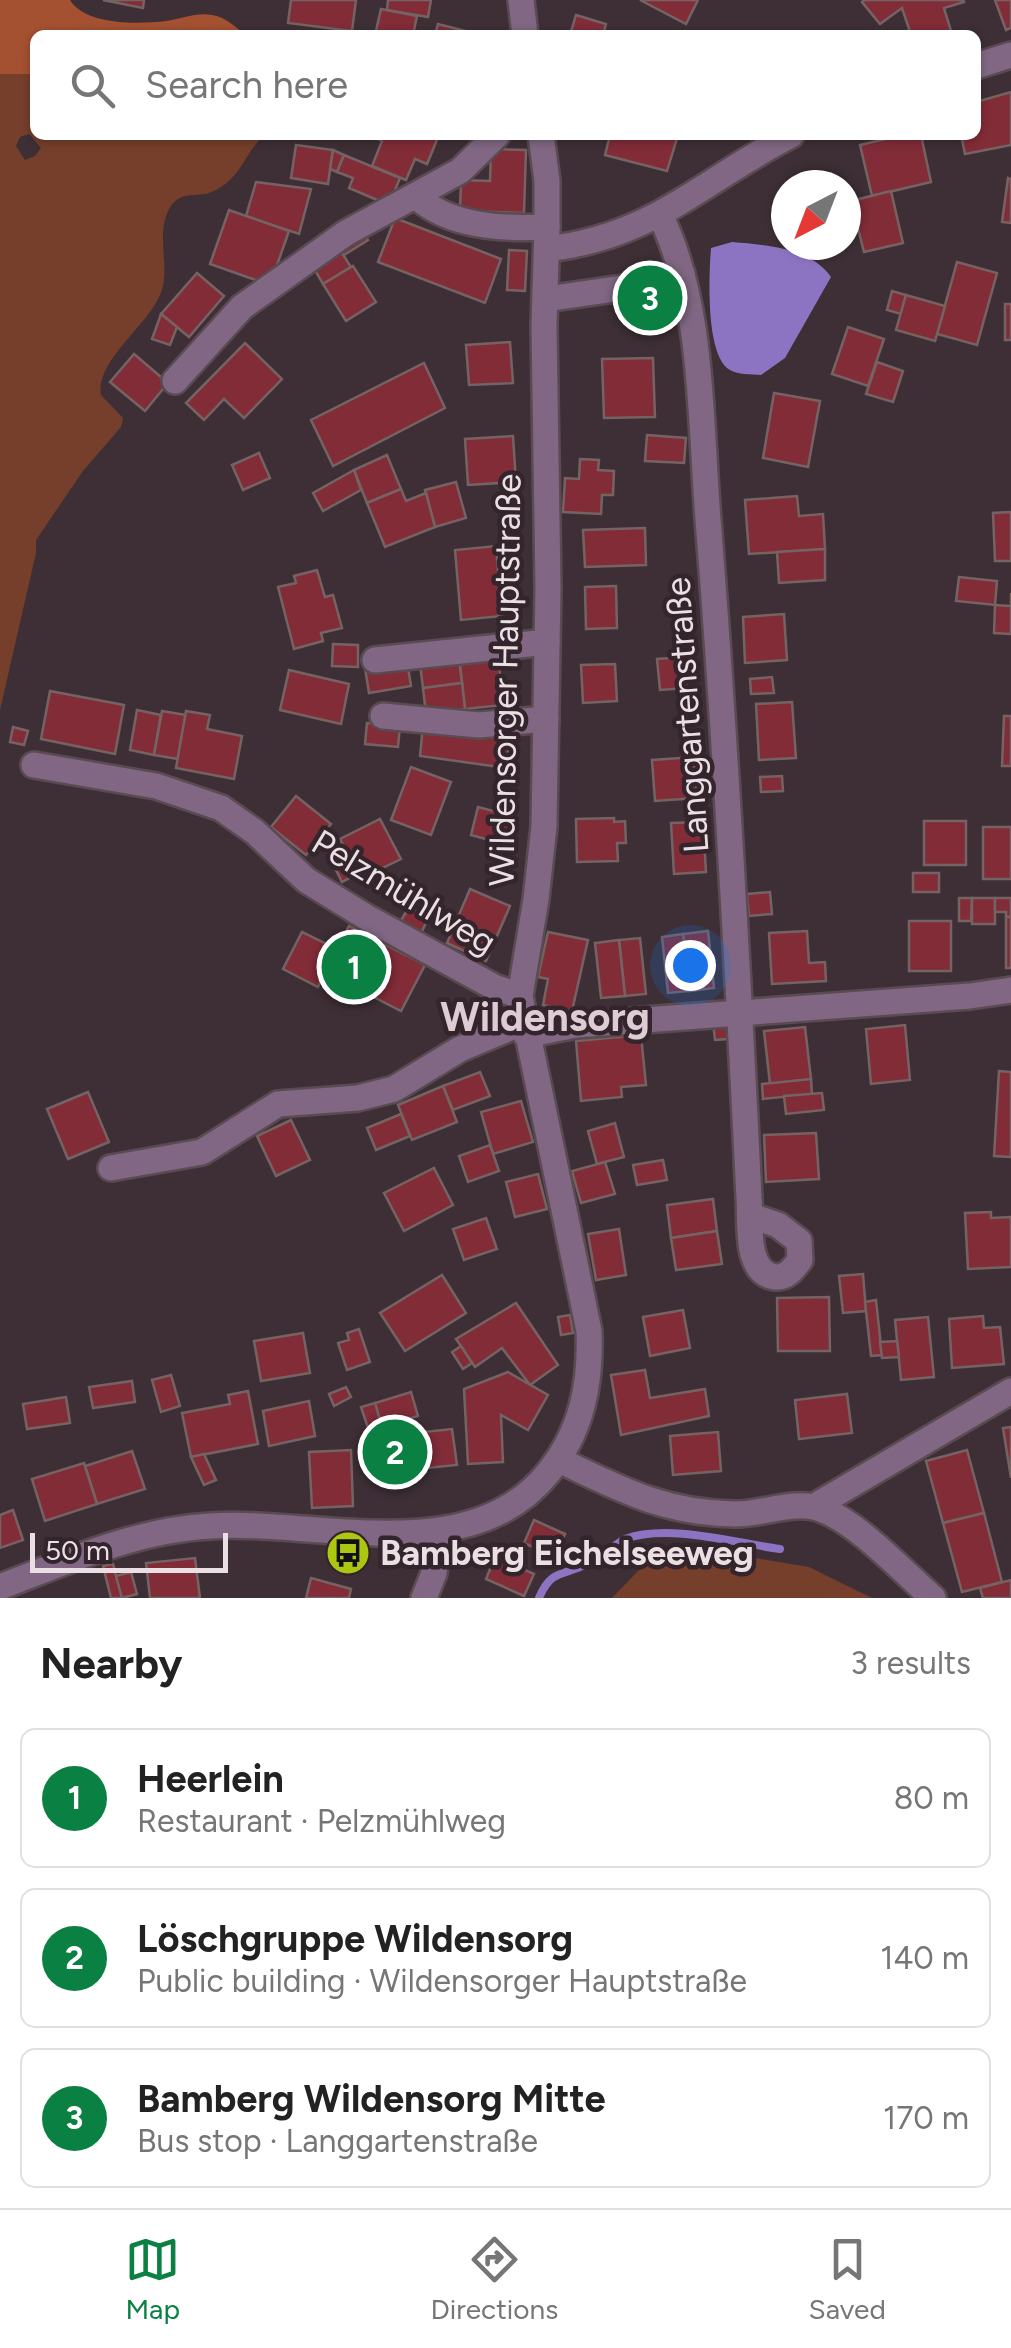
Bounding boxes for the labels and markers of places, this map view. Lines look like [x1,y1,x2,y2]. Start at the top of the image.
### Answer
pin: 3 [618,260,682,336]
pin: 1 [322,930,386,1004]
pin: 2 [362,1414,428,1490]
bus stop icon: Bamberg Eichelseeweg [325,1530,371,1576]
place label: Bamberg Eichelseeweg [380,1532,754,1574]

